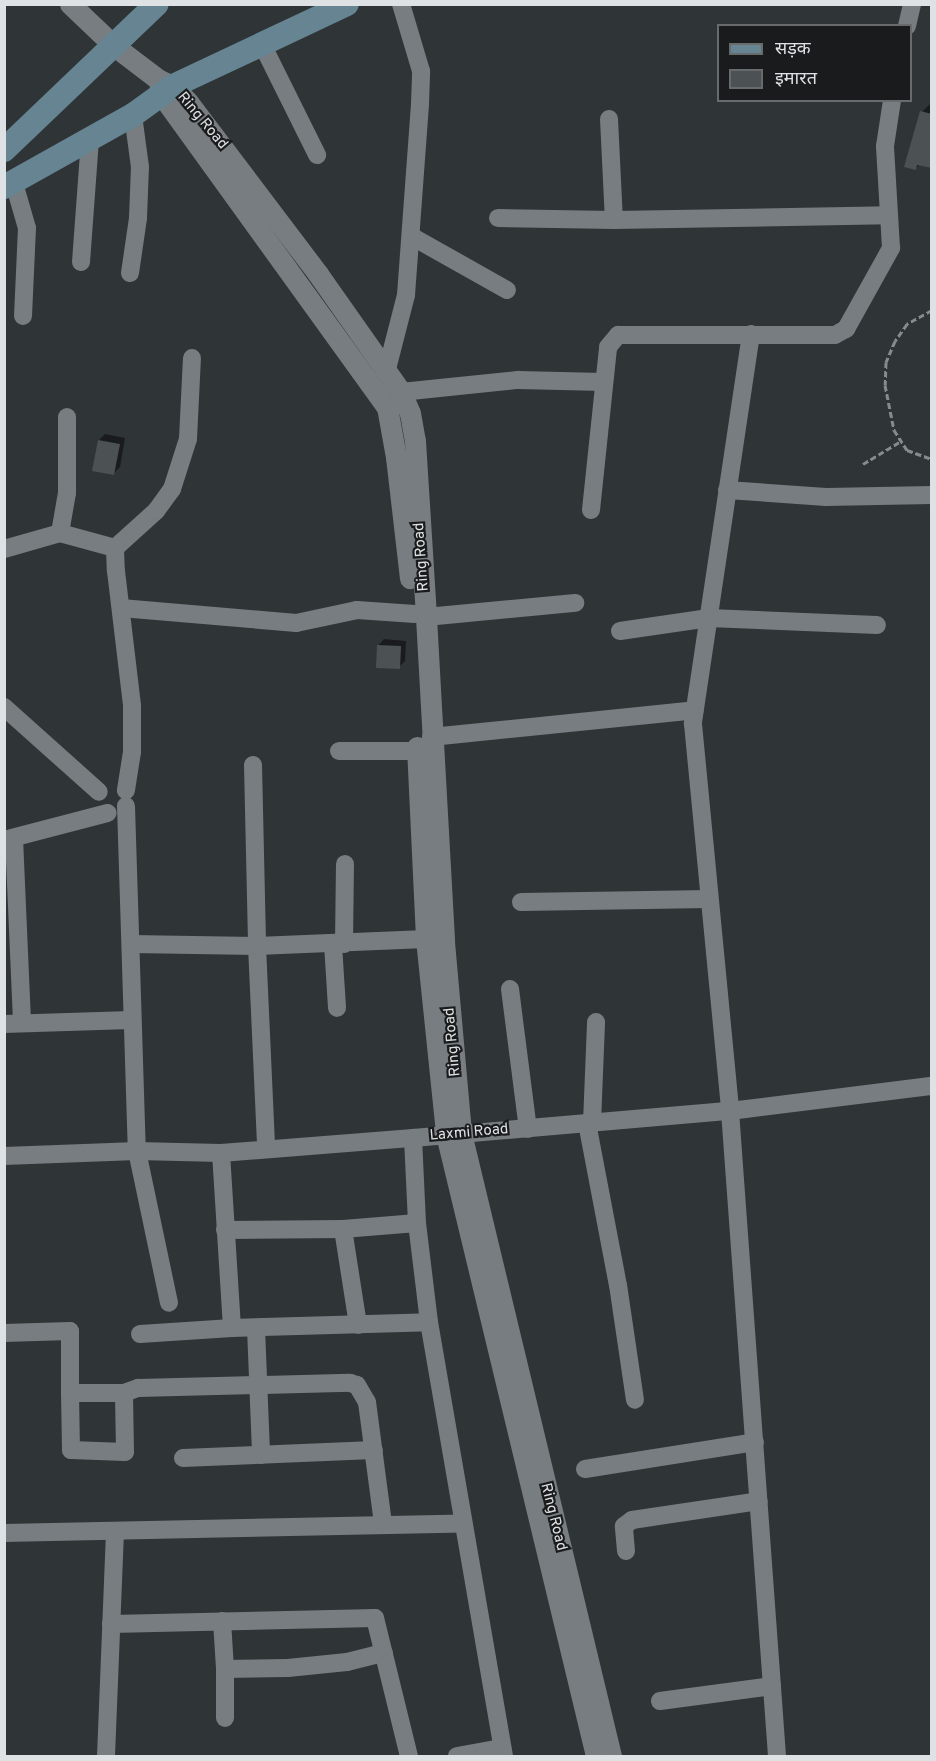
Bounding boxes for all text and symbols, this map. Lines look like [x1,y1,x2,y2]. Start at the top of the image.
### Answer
legend [717,24,912,102]
text: सड़क [775,38,811,61]
text: इमारत [775,68,817,91]
street label: Ring Road [173,89,231,153]
street label: Ring Road [411,522,433,592]
street label: Ring Road [441,1007,465,1077]
street label: Laxmi Road [429,1121,509,1145]
street label: Ring Road [536,1481,570,1553]

